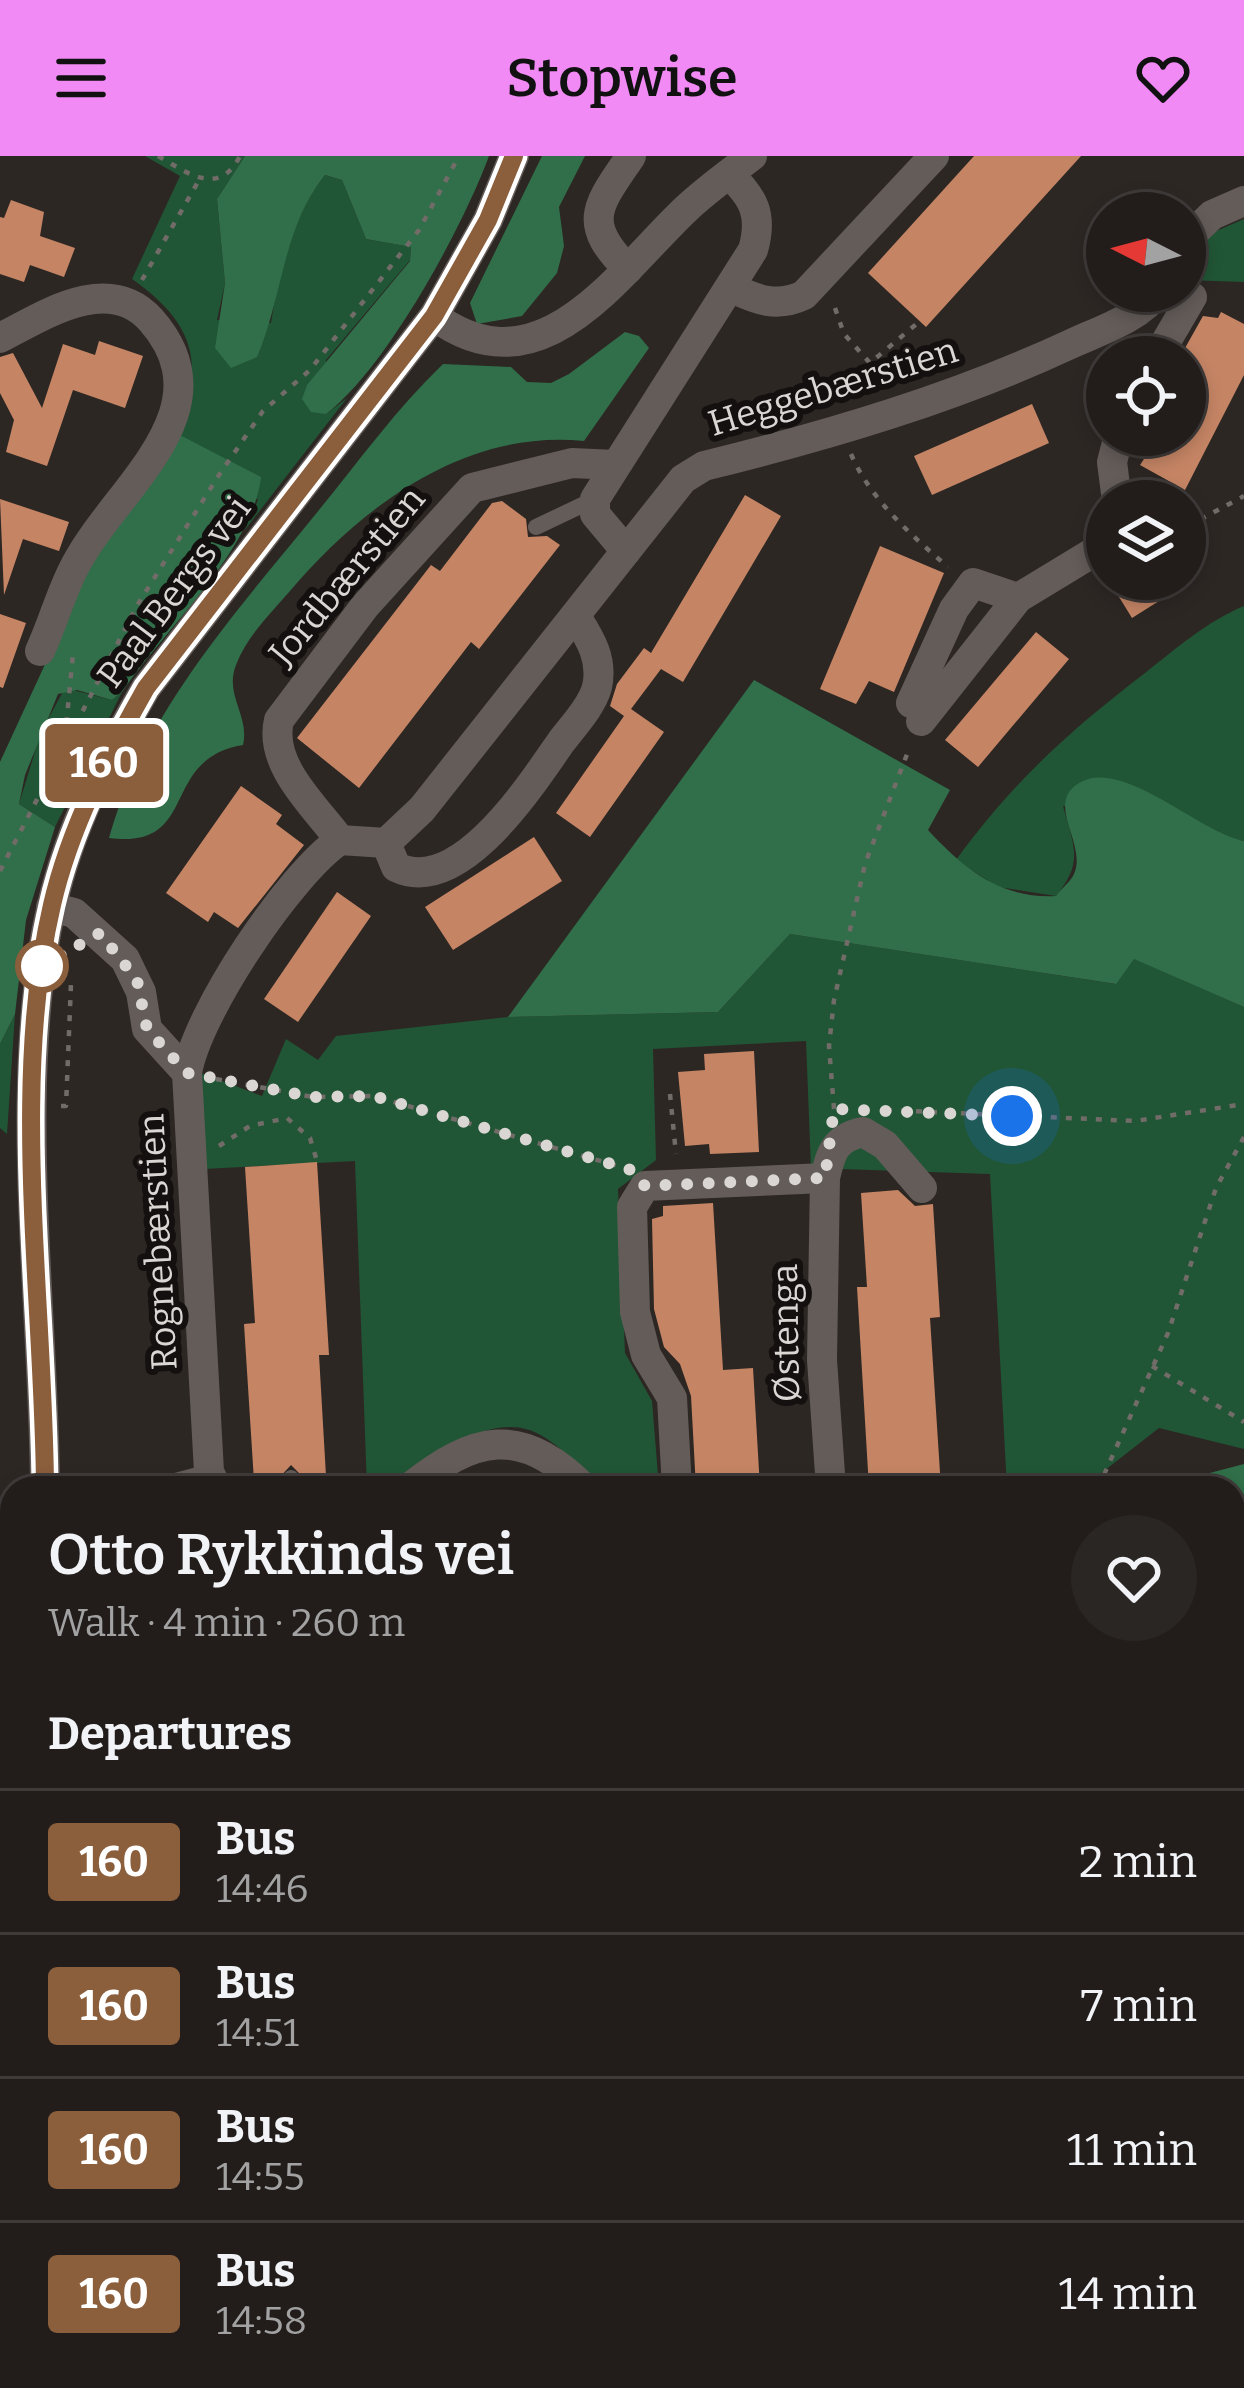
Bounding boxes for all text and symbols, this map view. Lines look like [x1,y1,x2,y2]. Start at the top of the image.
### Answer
icon: menu [48,45,114,111]
icon: heart [1130,45,1196,111]
text: Stopwise [506,46,738,110]
north arrow [1086,192,1206,312]
map controls [1086,192,1206,600]
street label: Heggebærstien [703,328,963,446]
button: locate [1086,336,1206,456]
street label: Jordbærstien [259,478,435,675]
button: layers [1086,480,1206,600]
street label: Paal Bergs vei [88,488,260,696]
line badge: 160 [35,724,173,802]
text: 160 [69,738,139,788]
unlabelled marker [17,941,67,991]
your location [982,1086,1042,1146]
street label: Rognebærstien [129,1112,187,1371]
street label: Østenga [763,1263,809,1403]
button: heart [1071,1515,1197,1641]
text: Otto Rykkinds vei [48,1521,514,1589]
text: Walk · 4 min · 260 m [48,1600,405,1646]
text: Departures [48,1707,292,1761]
text: Bus [216,1812,295,1866]
text: 2 min [1079,1835,1197,1889]
text: 160 [79,1837,149,1887]
text: 14:46 [216,1866,309,1912]
text: Bus [216,1956,295,2010]
text: 7 min [1081,1979,1197,2033]
text: 160 [79,1981,149,2031]
text: 14:51 [216,2010,299,2056]
text: Bus [216,2100,295,2154]
text: 11 min [1067,2123,1197,2177]
text: 160 [79,2125,149,2175]
text: 14:55 [216,2154,305,2200]
text: Bus [216,2244,295,2298]
text: 14 min [1059,2267,1197,2321]
text: 160 [79,2269,149,2319]
text: 14:58 [216,2298,307,2344]

